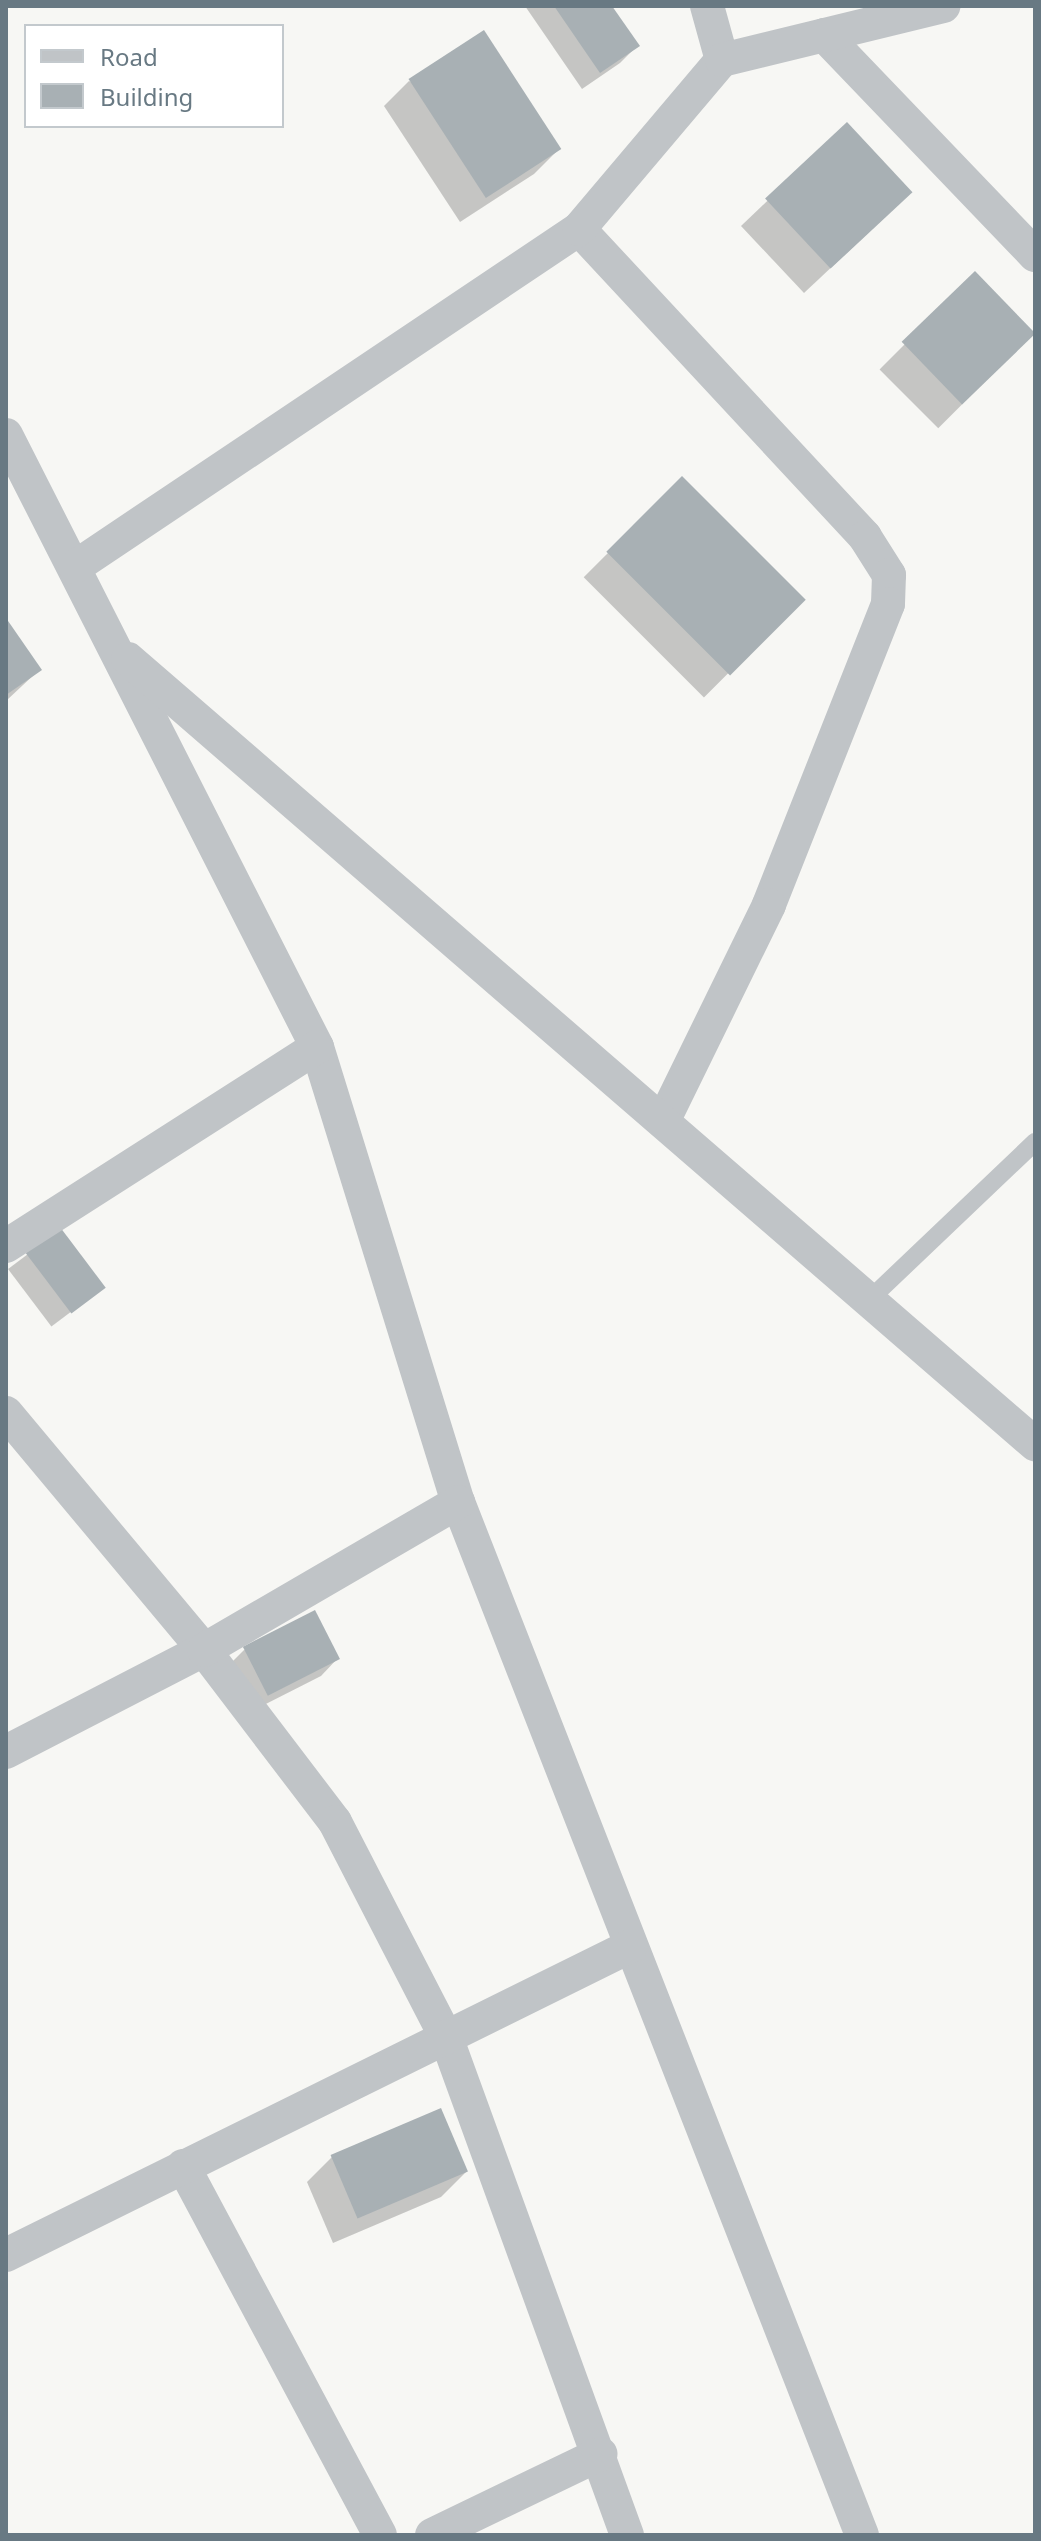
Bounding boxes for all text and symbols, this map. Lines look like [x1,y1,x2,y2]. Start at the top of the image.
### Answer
legend [24,24,284,128]
text: Road [100,40,158,73]
text: Building [100,80,193,113]

